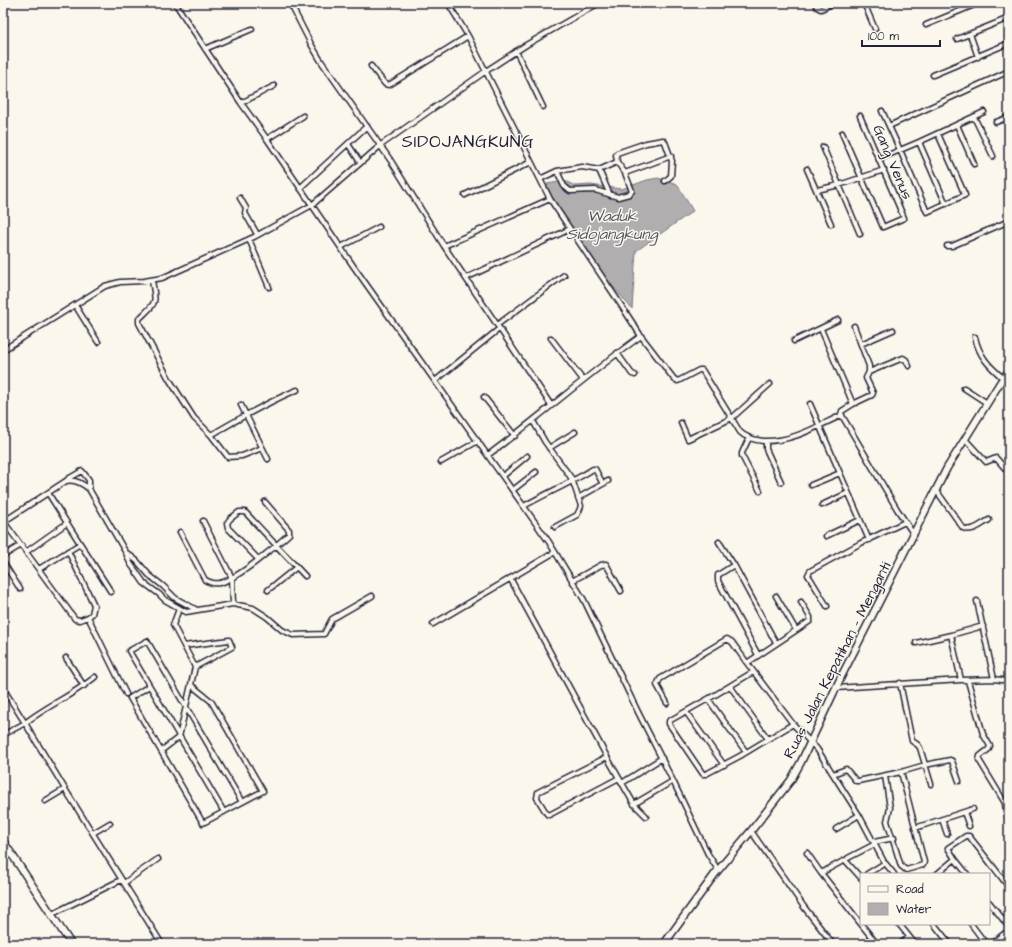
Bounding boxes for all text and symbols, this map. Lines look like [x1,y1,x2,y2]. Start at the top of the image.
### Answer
scale bar [862,22,940,48]
text: 100 m [868,28,899,45]
street label: Gang Venus [866,122,918,204]
district label: SIDOJANGKUNG [402,130,534,154]
water label: Waduk Sidojangkung [566,205,659,246]
street label: Ruas Jalan Kepatihan - Menganti [778,557,898,763]
legend [860,873,990,925]
text: Road [896,881,924,898]
text: Water [896,901,932,918]

